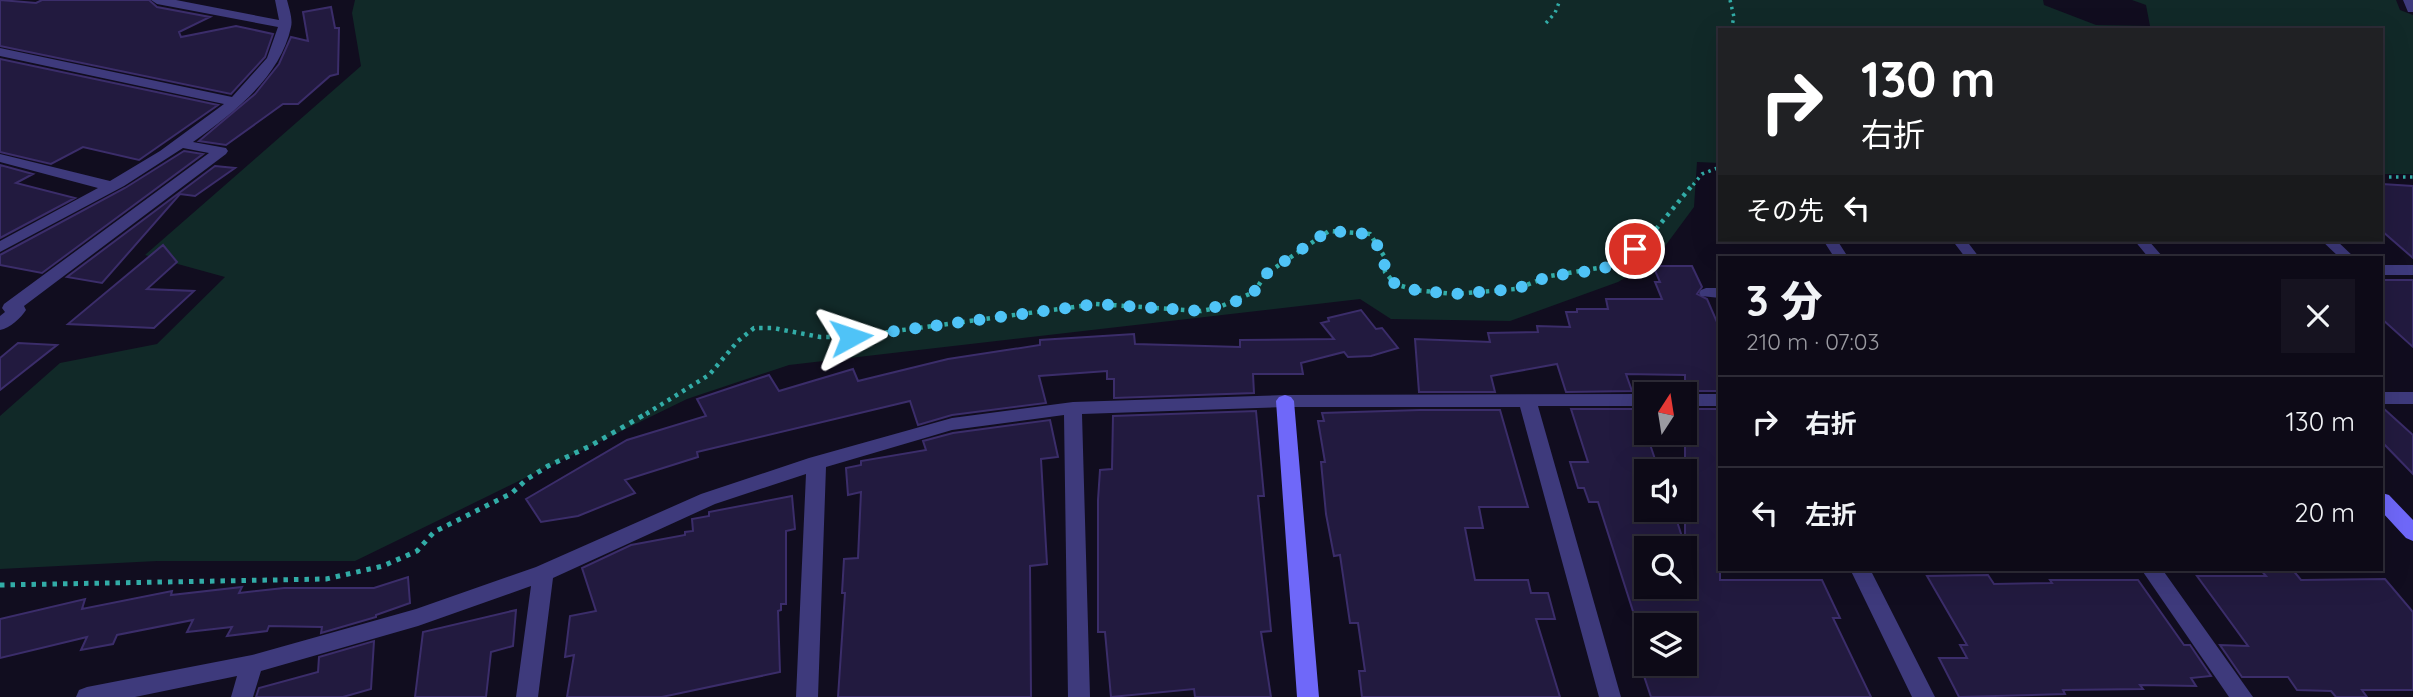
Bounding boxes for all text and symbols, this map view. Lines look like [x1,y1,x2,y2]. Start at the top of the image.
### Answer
text: 130 m [1861,48,1995,109]
icon: right [1746,56,1837,147]
text: 右折 [1861,114,1925,154]
icon: left [1838,189,1876,227]
text: その先 [1746,194,1824,227]
pin [1605,219,1665,279]
icon: arrive [1616,230,1654,268]
text: 3 分 [1746,274,1822,327]
button: close [2281,279,2355,353]
position arrow [814,300,888,374]
text: 210 m · 07:03 [1746,327,1880,356]
north arrow [1634,382,1698,444]
map controls [1634,382,1697,676]
icon: right [1746,403,1784,441]
text: 130 m [2285,405,2355,438]
text: 右折 [1805,407,1857,440]
button: sound [1634,459,1697,522]
icon: left [1746,494,1784,532]
text: 20 m [2294,496,2355,529]
text: 左折 [1805,498,1857,531]
button: search [1634,536,1697,599]
button: layers [1634,613,1697,676]

